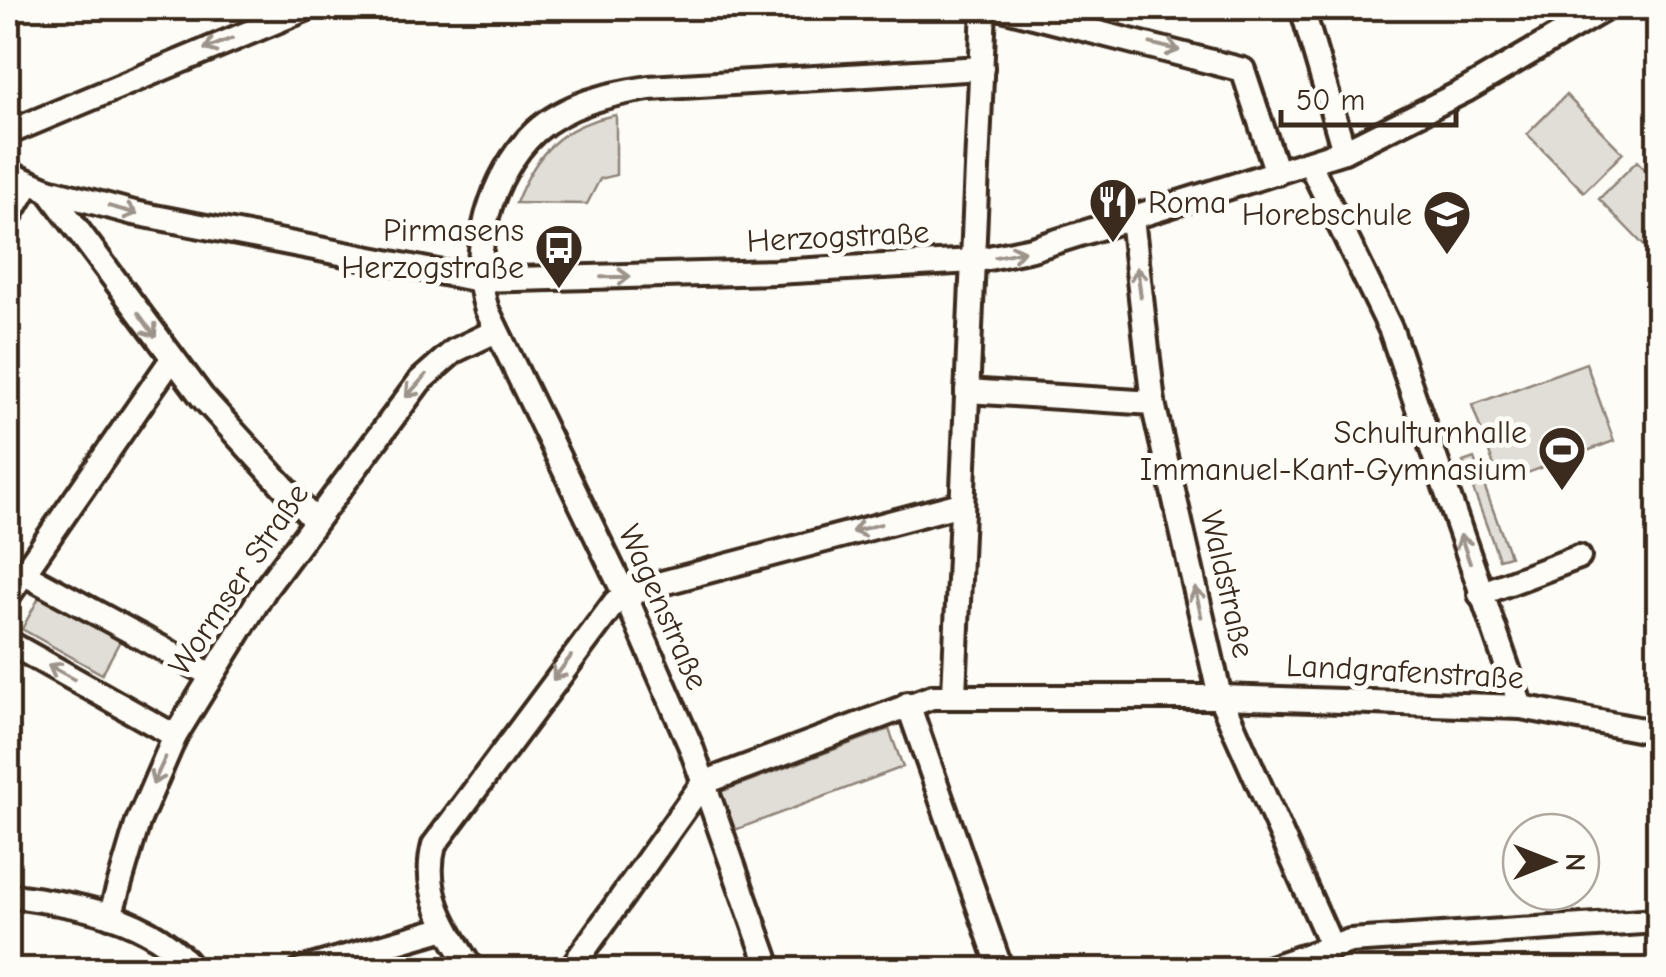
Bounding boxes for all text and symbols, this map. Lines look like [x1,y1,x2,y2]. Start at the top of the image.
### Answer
one-way arrow [203,37,233,55]
one-way arrow [1148,39,1180,57]
scale bar [1281,65,1456,127]
text: 50 m [1296,83,1365,118]
restaurant icon: Roma [1087,176,1139,244]
place label: Roma [1148,184,1227,221]
school or university icon: Horebschule [1421,188,1473,256]
place label: Horebschule [1242,196,1412,233]
one-way arrow [107,202,138,221]
place label: Pirmasens Herzogstraße [341,212,524,286]
street label: Herzogstraße [746,213,930,260]
bus stop icon: Pirmasens Herzogstraße [533,222,585,290]
one-way arrow [993,244,1025,262]
one-way arrow [1129,267,1148,299]
one-way arrow [600,268,632,287]
one-way arrow [136,311,157,338]
one-way arrow [405,373,428,398]
place label: Schulturnhalle Immanuel-Kant-Gymnasium [1140,414,1527,488]
sports icon: Schulturnhalle Immanuel-Kant-Gymnasium [1536,424,1588,492]
street label: Wormser Straße [161,476,316,682]
street label: Waldstraße [1193,507,1262,661]
street label: Wagenstraße [611,519,716,695]
one-way arrow [851,519,882,538]
one-way arrow [1455,534,1473,565]
one-way arrow [1188,587,1207,619]
street label: Landgrafenstraße [1285,647,1525,696]
one-way arrow [552,654,573,681]
one-way arrow [47,661,76,681]
one-way arrow [148,756,167,786]
north arrow [1501,812,1601,912]
text: N [1559,853,1591,871]

